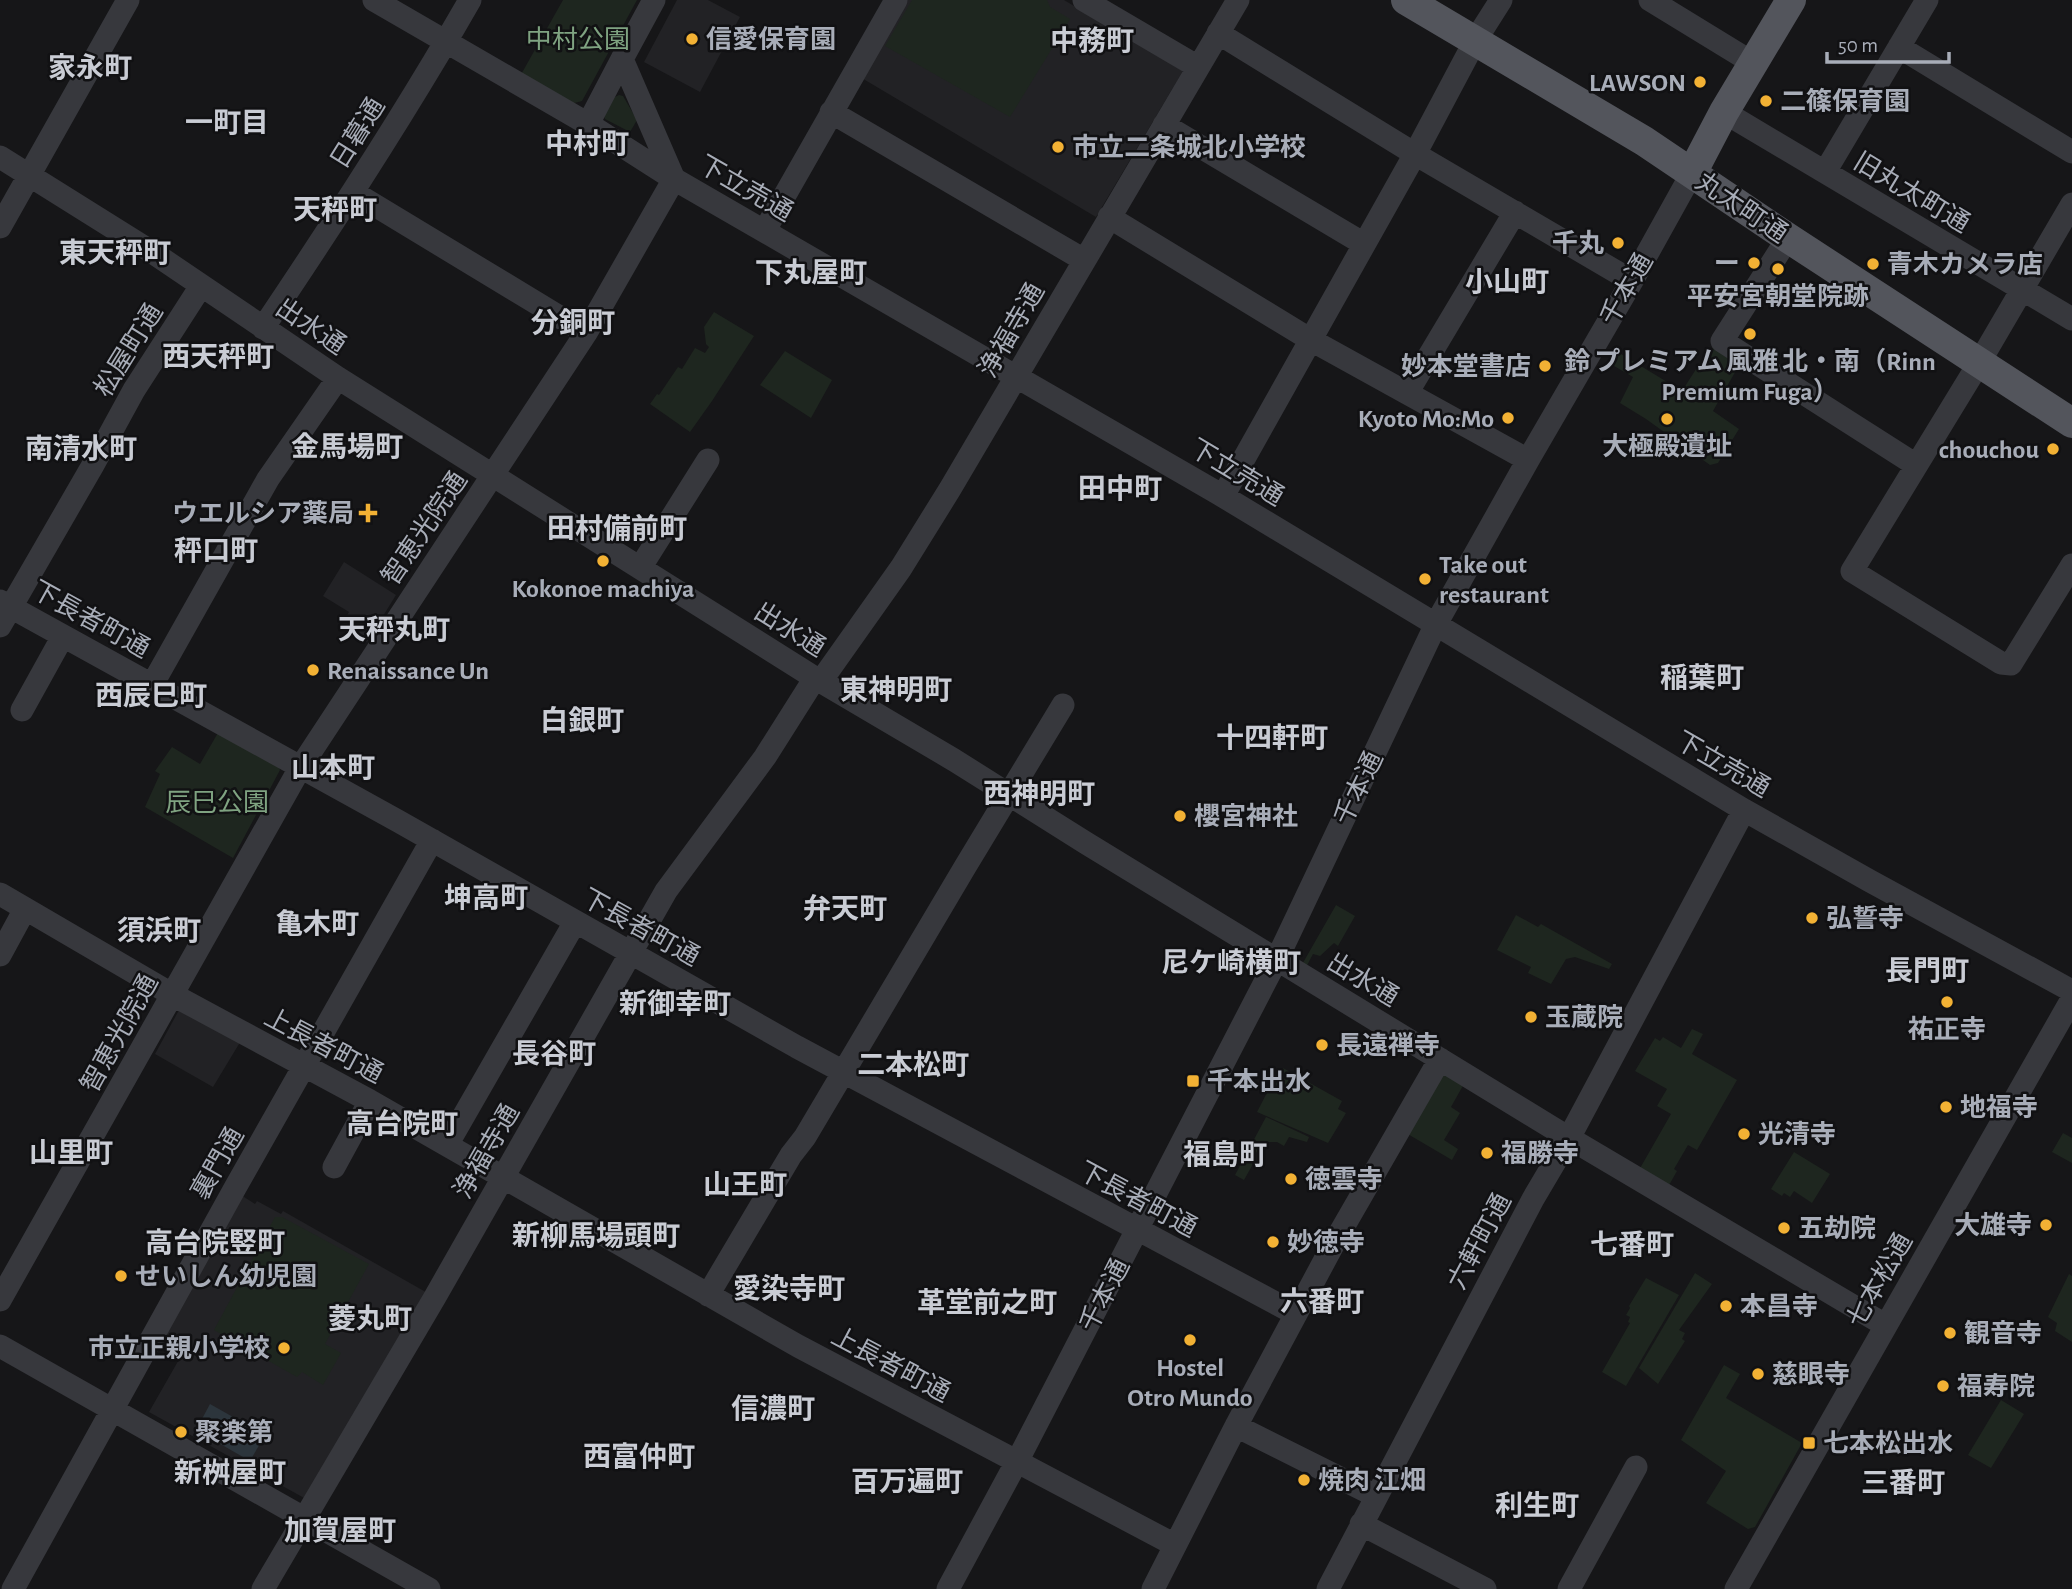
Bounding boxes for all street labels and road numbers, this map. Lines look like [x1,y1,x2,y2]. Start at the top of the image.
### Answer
street label: 日暮通 [325,93,390,173]
street label: 旧丸太町通 [1849,147,1974,237]
street label: 下立売通 [694,150,798,226]
street label: 丸太町通 [1691,167,1792,248]
street label: 千本通 [1595,249,1658,330]
street label: 浄福寺通 [974,278,1049,382]
street label: 出水通 [271,293,351,359]
street label: 松屋町通 [89,299,167,402]
street label: 下立売通 [1185,433,1289,511]
street label: 智恵光院通 [377,467,472,590]
street label: 下長者町通 [27,576,154,663]
street label: 出水通 [750,597,830,662]
street label: 下立売通 [1671,726,1775,802]
street label: 千本通 [1329,747,1388,829]
street label: 下長者町通 [577,884,704,971]
street label: 出水通 [1322,948,1403,1011]
street label: 智恵光院通 [76,970,163,1097]
street label: 上長者町通 [260,1003,388,1088]
street label: 浄福寺通 [449,1099,524,1203]
street label: 裏門通 [186,1123,249,1204]
street label: 下長者町通 [1074,1157,1202,1242]
street label: 六軒町通 [1443,1189,1516,1293]
street label: 七本松通 [1842,1228,1917,1332]
street label: 千本通 [1075,1254,1134,1336]
street label: 上長者町通 [827,1322,955,1407]

